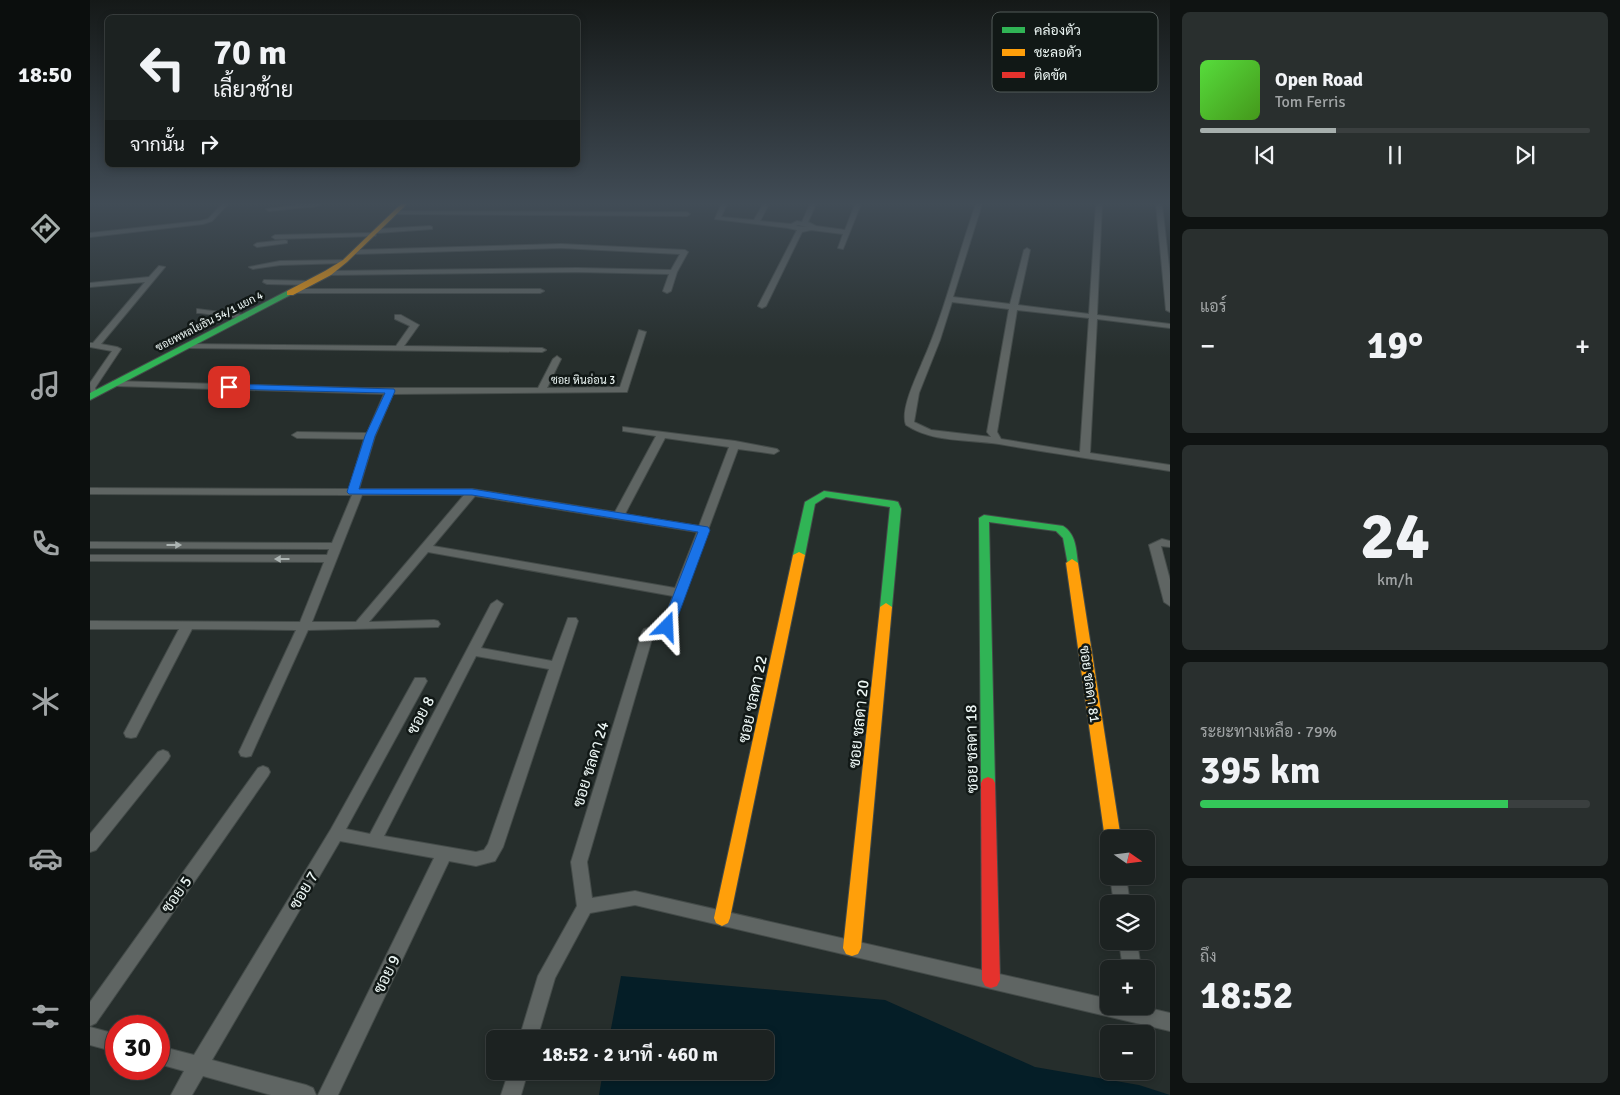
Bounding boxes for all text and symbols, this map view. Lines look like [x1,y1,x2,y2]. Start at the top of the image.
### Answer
legend [992,12,1158,92]
text: คล่องตัว [1034,22,1081,39]
text: 70 m [213,31,287,74]
icon: left [130,35,195,100]
text: ชะลอตัว [1034,44,1082,61]
text: 18:50 [18,61,72,88]
text: ติดขัด [1034,67,1067,84]
text: Open Road [1275,68,1363,92]
text: เลี้ยวซ้าย [213,76,293,103]
text: Tom Ferris [1275,92,1345,112]
icon: right [195,130,223,158]
text: จากนั้น [130,133,185,157]
icon: previous [1251,141,1279,169]
icon: pause [1381,141,1409,169]
icon: next [1511,141,1539,169]
icon: directions [28,211,63,246]
street label: ซอยพหลโยธิน 54/1 แยก 4 [152,287,265,354]
text: แอร์ [1200,297,1226,317]
text: 19° [1367,322,1423,369]
text: − [1200,329,1215,363]
text: + [1575,329,1590,363]
pin [208,366,250,408]
icon: music [28,368,63,403]
icon: arrive [215,373,243,401]
street label: ซอย หินอ่อน 3 [551,373,615,387]
text: 24 [1360,497,1430,577]
icon: phone [28,526,63,561]
one-way arrow [166,541,182,549]
one-way arrow [274,555,290,563]
text: km/h [1377,570,1413,590]
position arrow [640,600,692,652]
street label: ซอย ชลดา 81 [1076,644,1103,724]
street label: ซอย ชลดา 22 [734,654,772,745]
street label: ซอย ชลดา 20 [844,679,874,769]
icon: climate [28,684,63,719]
street label: ซอย 8 [403,693,439,738]
street label: ซอย ชลดา 18 [961,704,983,794]
street label: ซอย ชลดา 24 [568,719,614,810]
text: ระยะทางเหลือ · 79% [1200,722,1337,742]
text: 395 km [1200,747,1321,794]
north arrow [1100,830,1155,885]
map controls [1100,830,1155,1080]
icon: car [28,841,63,876]
street label: ซอย 7 [285,868,323,913]
street label: ซอย 5 [157,872,197,917]
button: layers [1100,895,1155,950]
text: ถึง [1200,947,1217,967]
street label: ซอย 9 [369,952,405,997]
button: + [1100,960,1155,1015]
text: 18:52 [1200,972,1293,1019]
icon: filters [28,999,63,1034]
speed limit sign: 30 [105,1015,170,1080]
button: − [1100,1025,1155,1080]
text: 18:52 · 2 นาที · 460 m [542,1043,718,1067]

